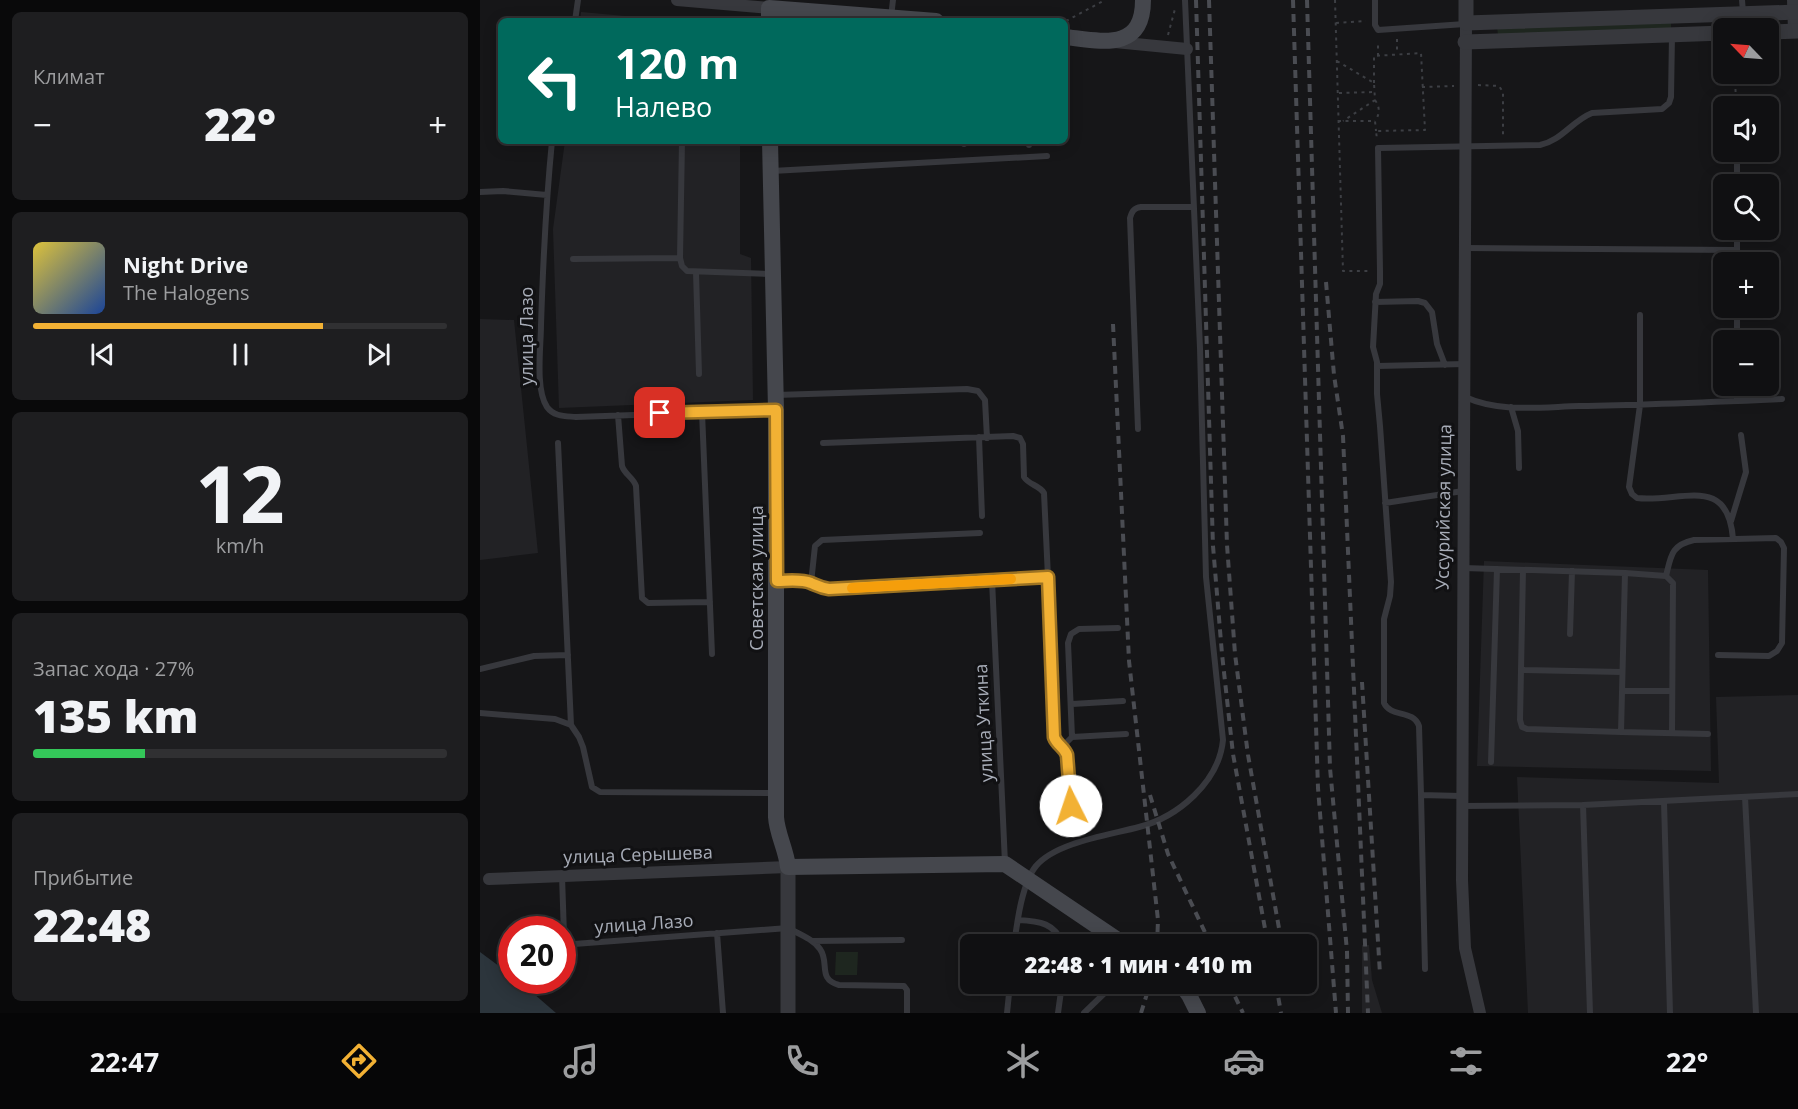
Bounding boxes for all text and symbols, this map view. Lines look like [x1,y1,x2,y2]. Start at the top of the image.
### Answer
north arrow [1713,18,1779,84]
map controls [1713,18,1779,396]
text: 120 m [615,34,739,91]
icon: left [516,42,594,120]
text: Климат [33,63,105,90]
text: Налево [615,88,712,125]
text: 22° [204,93,276,154]
button: sound [1713,96,1779,162]
text: − [33,102,52,147]
text: + [428,102,447,147]
button: search [1713,174,1779,240]
text: Night Drive [123,249,248,279]
button: + [1713,252,1779,318]
text: The Halogens [123,279,250,306]
street label: улица Лазо [514,287,538,385]
button: − [1713,330,1779,396]
icon: previous [86,338,119,371]
icon: pause [224,338,257,371]
icon: next [362,338,395,371]
pin [634,387,685,438]
icon: arrive [643,396,676,429]
street label: Уссурийская улица [1430,424,1456,590]
text: 12 [195,440,285,546]
street label: Советская улица [744,505,768,651]
text: km/h [216,532,264,559]
text: Запас хода · 27% [33,655,194,682]
street label: улица Уткина [968,663,998,783]
text: 135 km [33,685,198,746]
position arrow [1039,774,1103,838]
street label: улица Серышева [563,839,713,869]
text: Прибытие [33,864,133,891]
text: 22:48 [33,894,151,955]
street label: улица Лазо [594,908,694,938]
speed limit sign: 20 [498,916,576,994]
text: 22:48 · 1 мин · 410 m [1025,949,1252,979]
icon: directions [338,1040,380,1082]
icon: music [560,1040,602,1082]
icon: phone [781,1040,823,1082]
icon: climate [1002,1040,1044,1082]
icon: car [1223,1040,1265,1082]
icon: filters [1445,1040,1487,1082]
text: 22:47 [90,1043,159,1080]
text: 22° [1666,1043,1708,1080]

